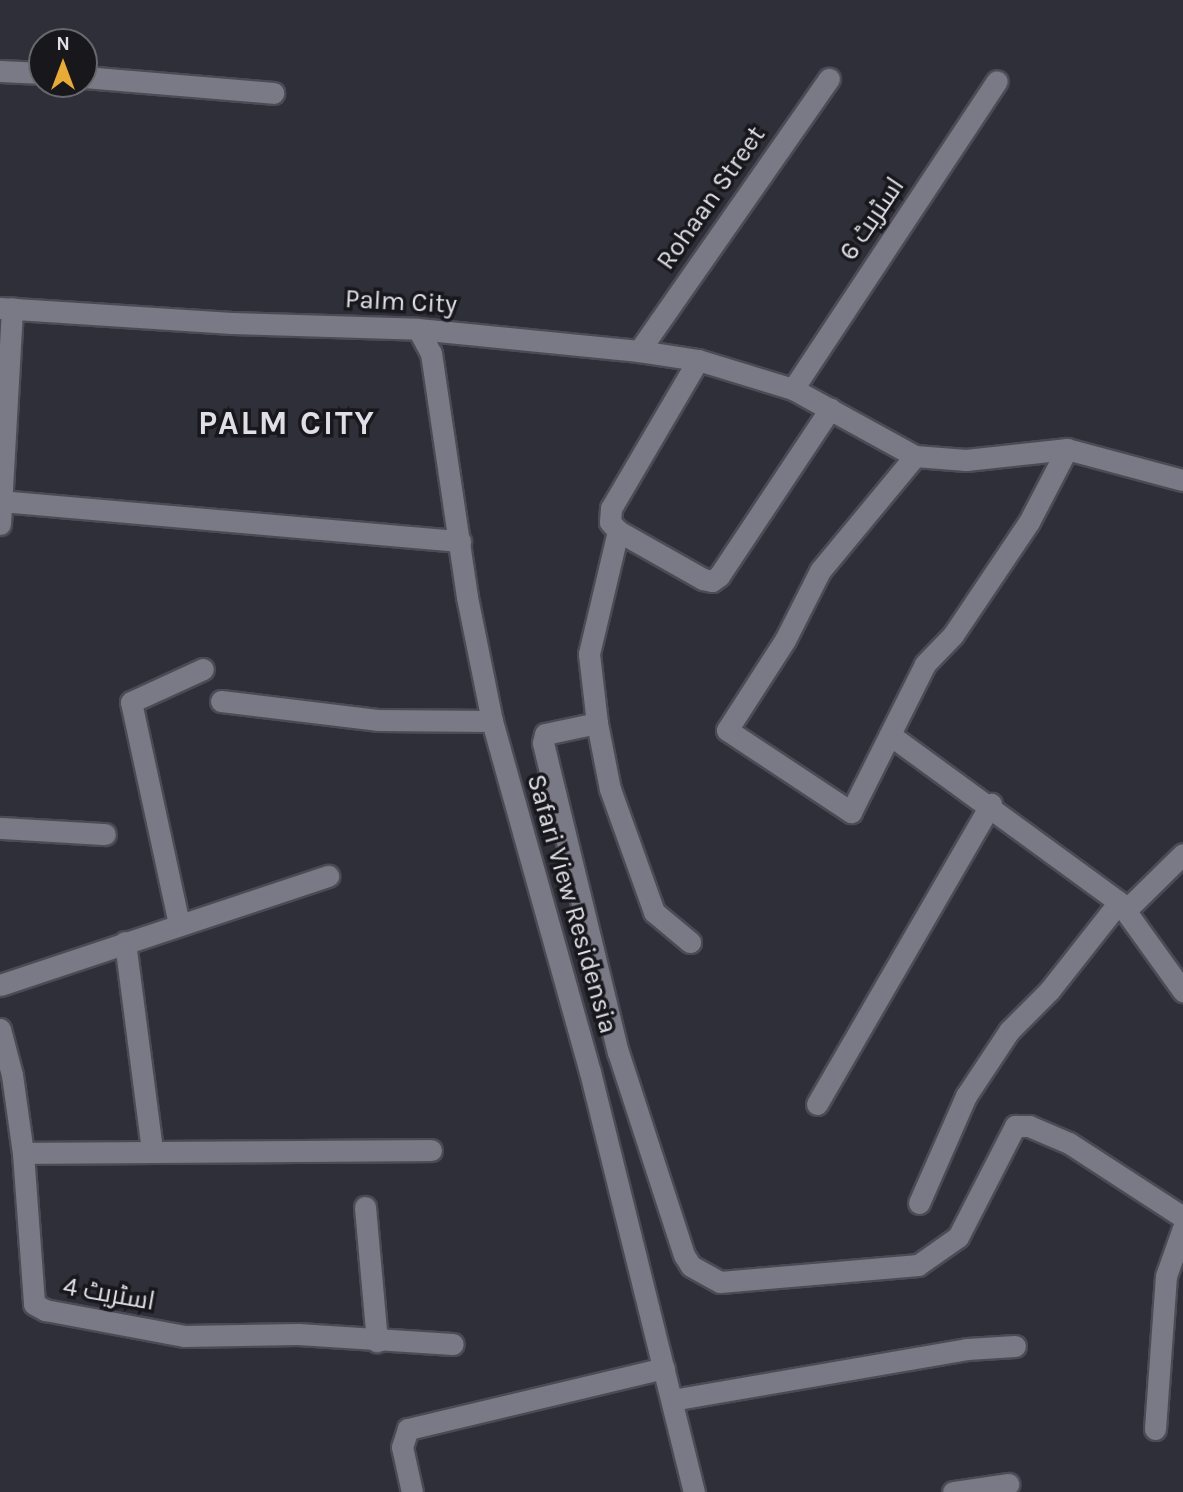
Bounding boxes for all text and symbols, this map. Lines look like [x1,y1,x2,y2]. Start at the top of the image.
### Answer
north arrow [28,28,98,98]
text: N [56,33,70,55]
street label: Rohaan Street [650,120,772,276]
street label: اسٹریٹ 6 [833,172,911,266]
street label: Palm City [344,283,458,321]
district label: PALM CITY [199,404,375,444]
street label: Safari View Residensia [520,771,624,1037]
street label: اسٹریٹ 4 [61,1271,157,1317]

